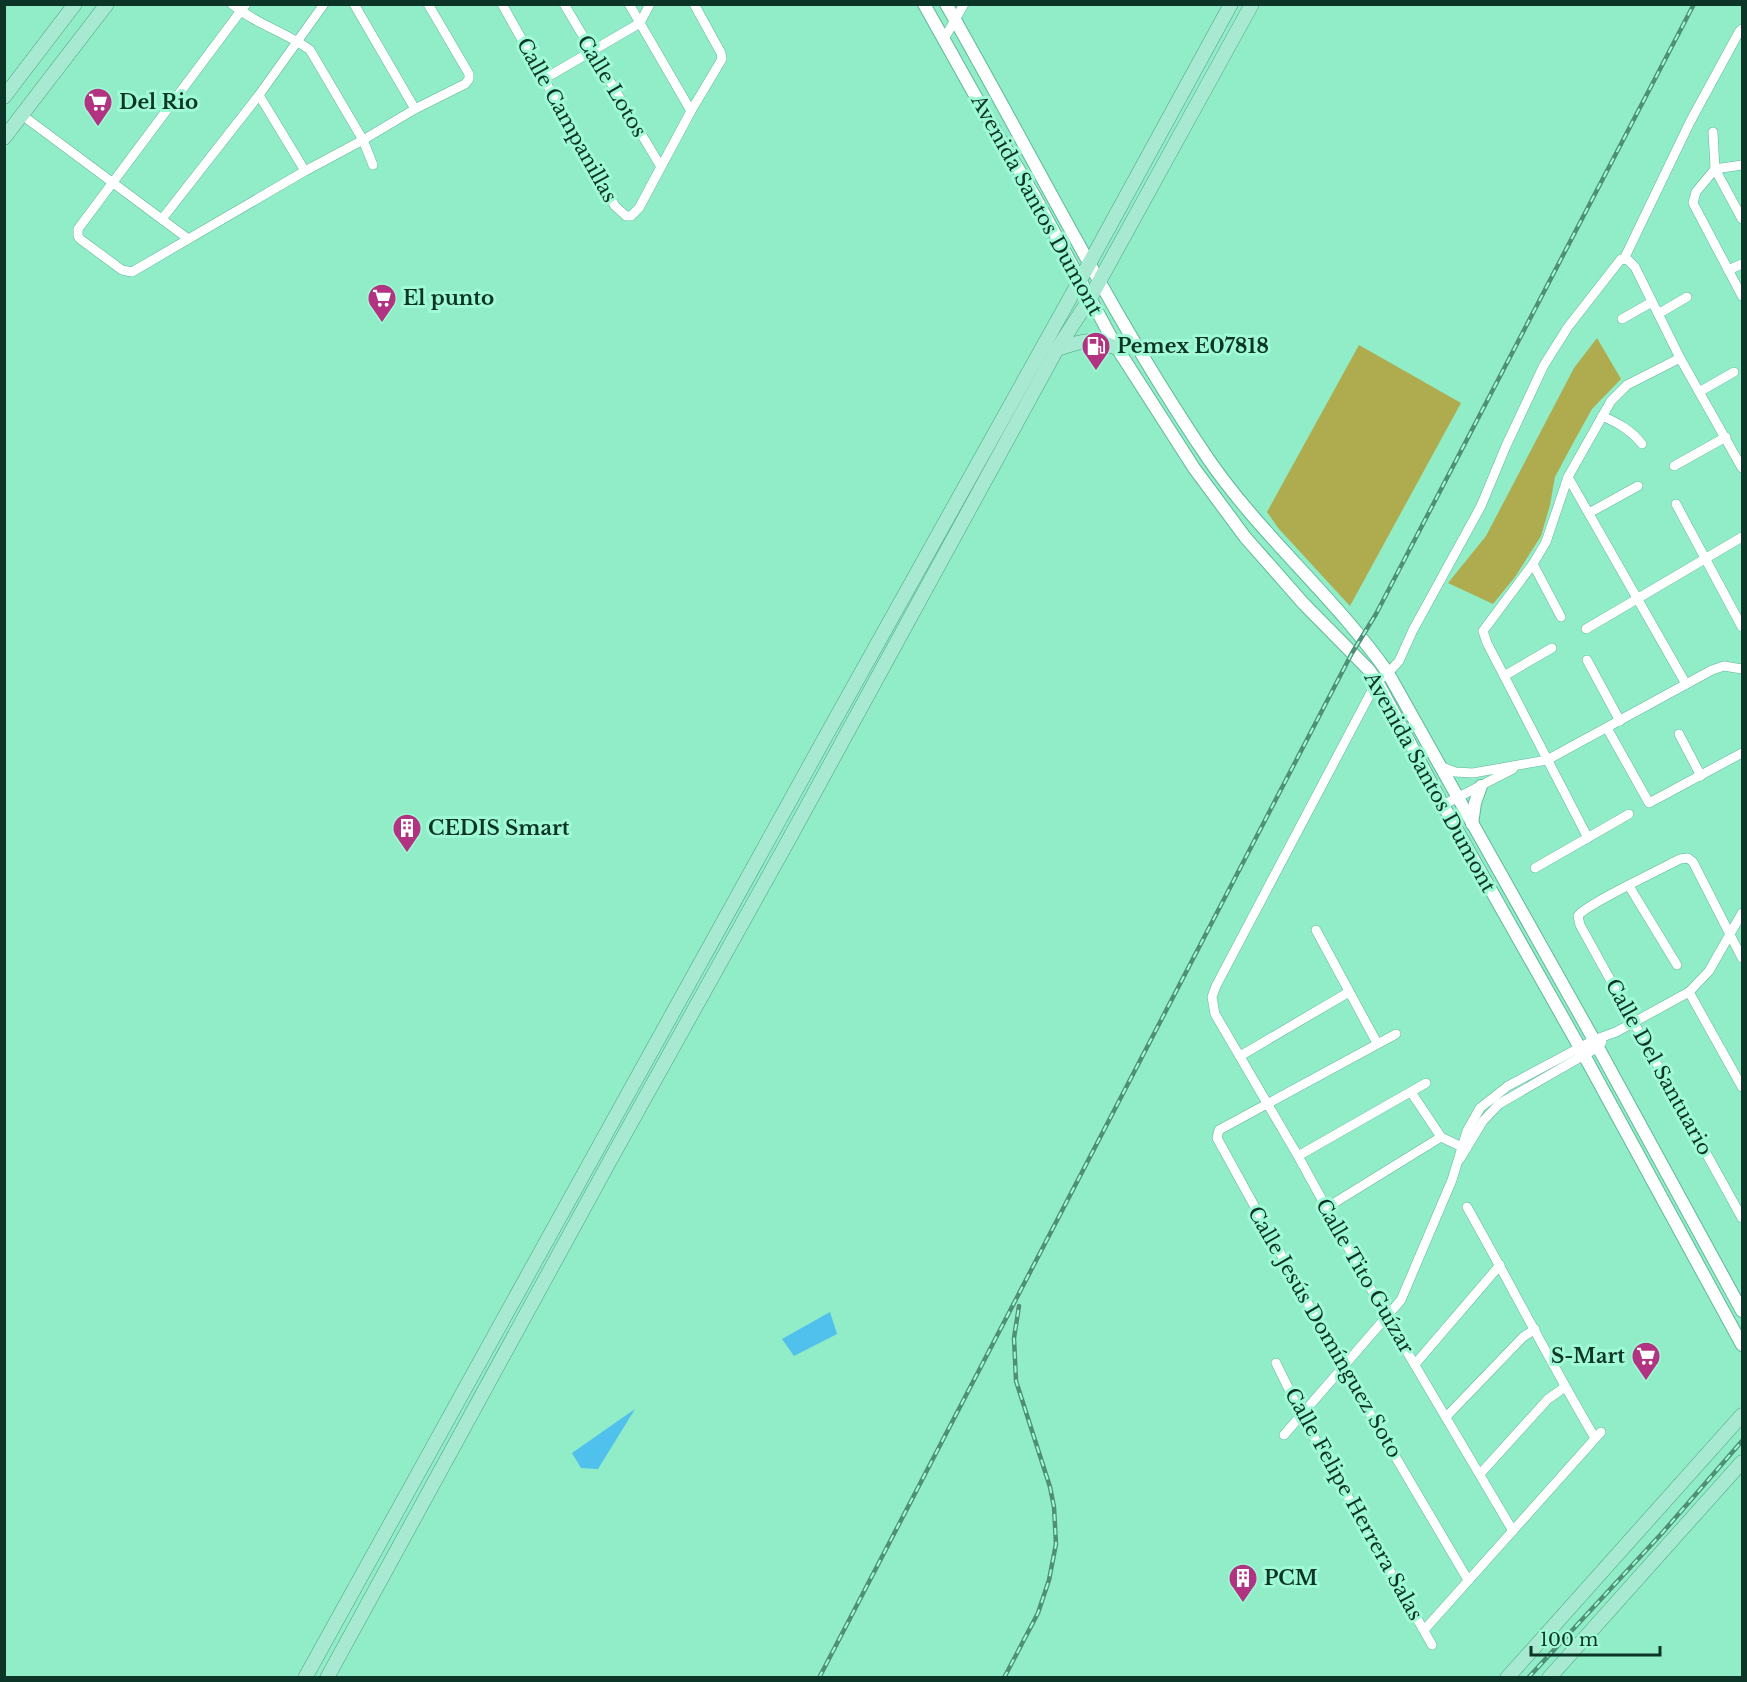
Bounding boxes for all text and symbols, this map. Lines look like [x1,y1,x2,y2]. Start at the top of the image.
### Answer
street label: Calle Lotos [572,31,652,141]
street label: Calle Campanillas [512,34,622,206]
supermarket icon: Del Rio [82,86,114,128]
place label: Del Rio [119,90,198,114]
street label: Avenida Santos Dumont [966,90,1108,320]
supermarket icon: El punto [366,282,398,324]
place label: El punto [403,286,494,310]
fuel station icon: Pemex E07818 [1080,330,1112,372]
place label: Pemex E07818 [1117,334,1269,358]
street label: Avenida Santos Dumont [1359,667,1501,897]
building icon: CEDIS Smart [391,812,423,854]
place label: CEDIS Smart [428,816,570,840]
street label: Calle Del Santuario [1601,975,1717,1159]
street label: Calle Tito Guízar [1311,1194,1419,1358]
street label: Calle Jesús Domínguez Soto [1243,1202,1407,1462]
supermarket icon: S-Mart [1630,1340,1662,1382]
place label: S-Mart [1551,1344,1625,1368]
street label: Calle Felipe Herrera Salas [1280,1384,1428,1624]
building icon: PCM [1227,1562,1259,1604]
place label: PCM [1264,1566,1318,1590]
scale bar [1531,1619,1660,1657]
text: 100 m [1540,1629,1598,1651]

